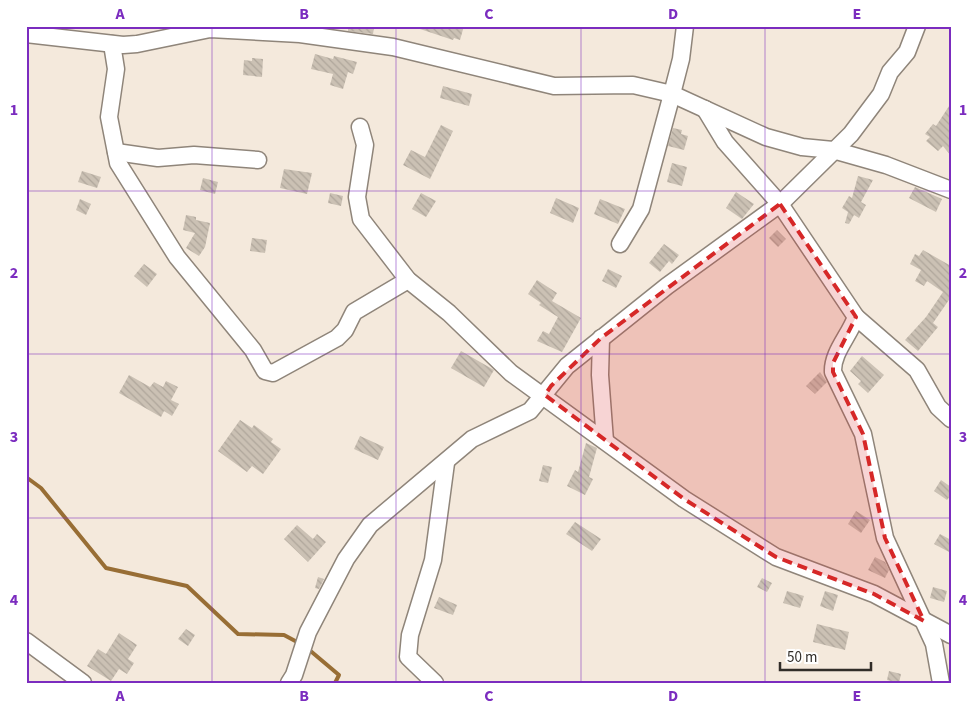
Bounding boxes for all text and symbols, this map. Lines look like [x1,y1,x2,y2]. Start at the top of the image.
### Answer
text: A [114,3,125,25]
text: B [299,3,309,25]
text: C [484,3,494,25]
text: D [668,3,678,25]
text: E [853,3,861,25]
text: 1 [10,99,18,121]
text: 1 [959,99,967,121]
text: 2 [10,262,18,284]
text: 2 [959,262,967,284]
text: 3 [10,426,18,448]
text: 3 [959,426,967,448]
text: 4 [10,589,19,611]
text: 4 [959,589,968,611]
scale bar [780,639,871,671]
text: 50 m [787,647,817,668]
text: A [114,685,125,707]
text: B [299,685,309,707]
text: C [484,685,494,707]
text: D [668,685,678,707]
text: E [853,685,861,707]

